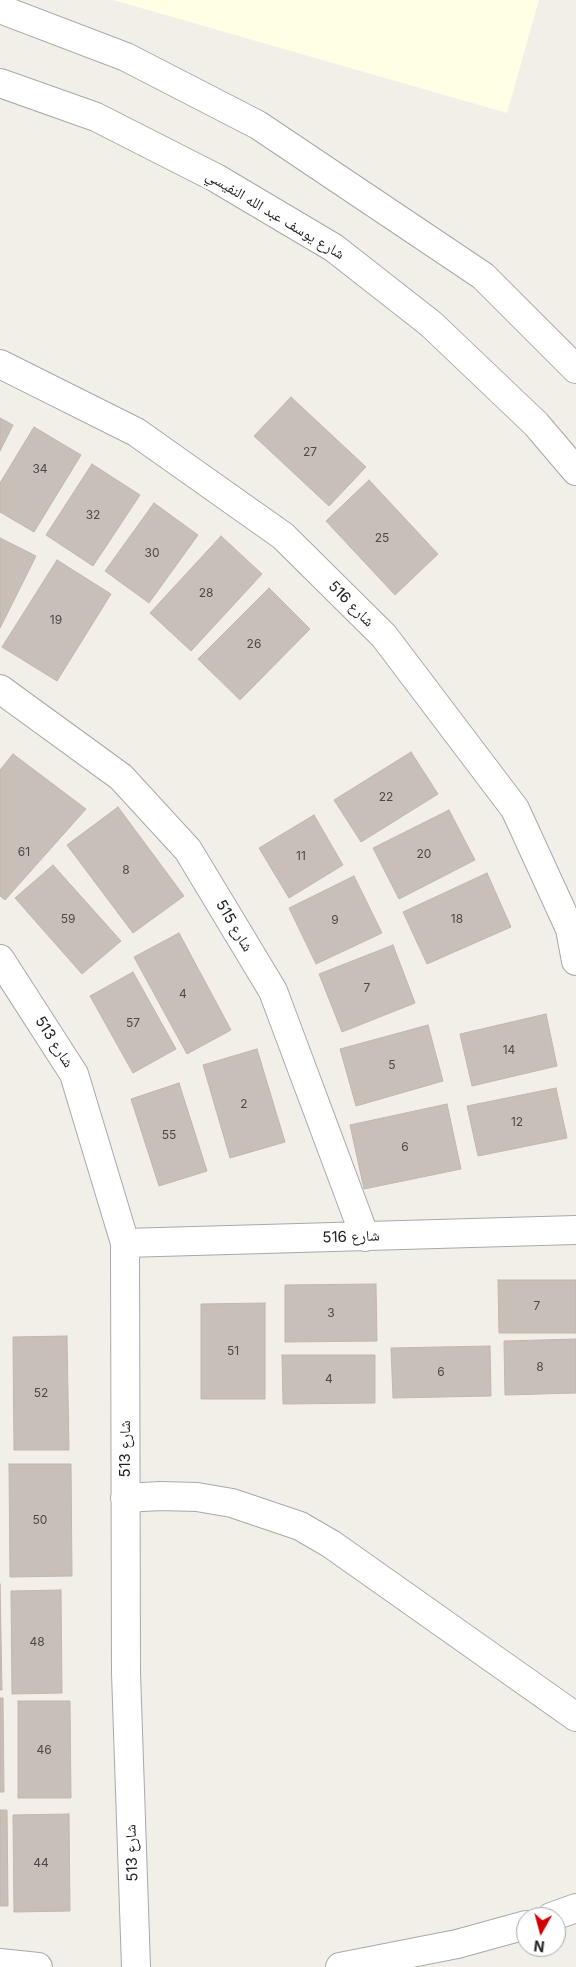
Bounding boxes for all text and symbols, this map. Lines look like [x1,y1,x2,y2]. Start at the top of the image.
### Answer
street label: شارع يوسف عبد الله النفيسي [202,166,348,264]
house number: 27 [303,445,317,459]
house number: 34 [32,462,48,476]
house number: 32 [86,508,100,522]
house number: 25 [375,531,389,545]
house number: 30 [145,546,159,560]
street label: شارع 516 [324,577,378,631]
house number: 28 [199,586,213,600]
house number: 19 [50,613,62,627]
house number: 26 [247,637,261,651]
house number: 22 [379,790,393,804]
house number: 61 [18,845,30,859]
house number: 20 [417,847,431,861]
house number: 11 [296,849,306,863]
house number: 8 [122,863,130,877]
street label: شارع 515 [212,897,256,955]
house number: 59 [61,912,75,926]
house number: 18 [451,912,463,926]
house number: 9 [331,913,339,927]
house number: 7 [364,981,370,995]
house number: 4 [179,987,187,1001]
street label: شارع 513 [31,1013,77,1071]
house number: 57 [126,1016,140,1030]
house number: 14 [503,1043,515,1057]
house number: 5 [388,1058,396,1072]
house number: 2 [240,1097,248,1111]
house number: 12 [511,1115,523,1129]
house number: 55 [162,1128,176,1142]
house number: 6 [401,1140,409,1154]
street label: شارع 516 [322,1227,380,1247]
house number: 7 [534,1299,540,1313]
house number: 3 [327,1306,335,1320]
house number: 51 [227,1344,239,1358]
house number: 8 [536,1360,544,1374]
house number: 6 [437,1365,445,1379]
house number: 4 [325,1372,333,1386]
house number: 52 [34,1386,48,1400]
street label: شارع 513 [116,1420,134,1478]
house number: 50 [33,1513,47,1527]
house number: 48 [29,1635,45,1649]
house number: 46 [36,1743,52,1757]
street label: شارع 513 [122,1824,142,1882]
house number: 44 [33,1856,49,1870]
north arrow [516,1907,566,1957]
text: N [533,1937,546,1955]

